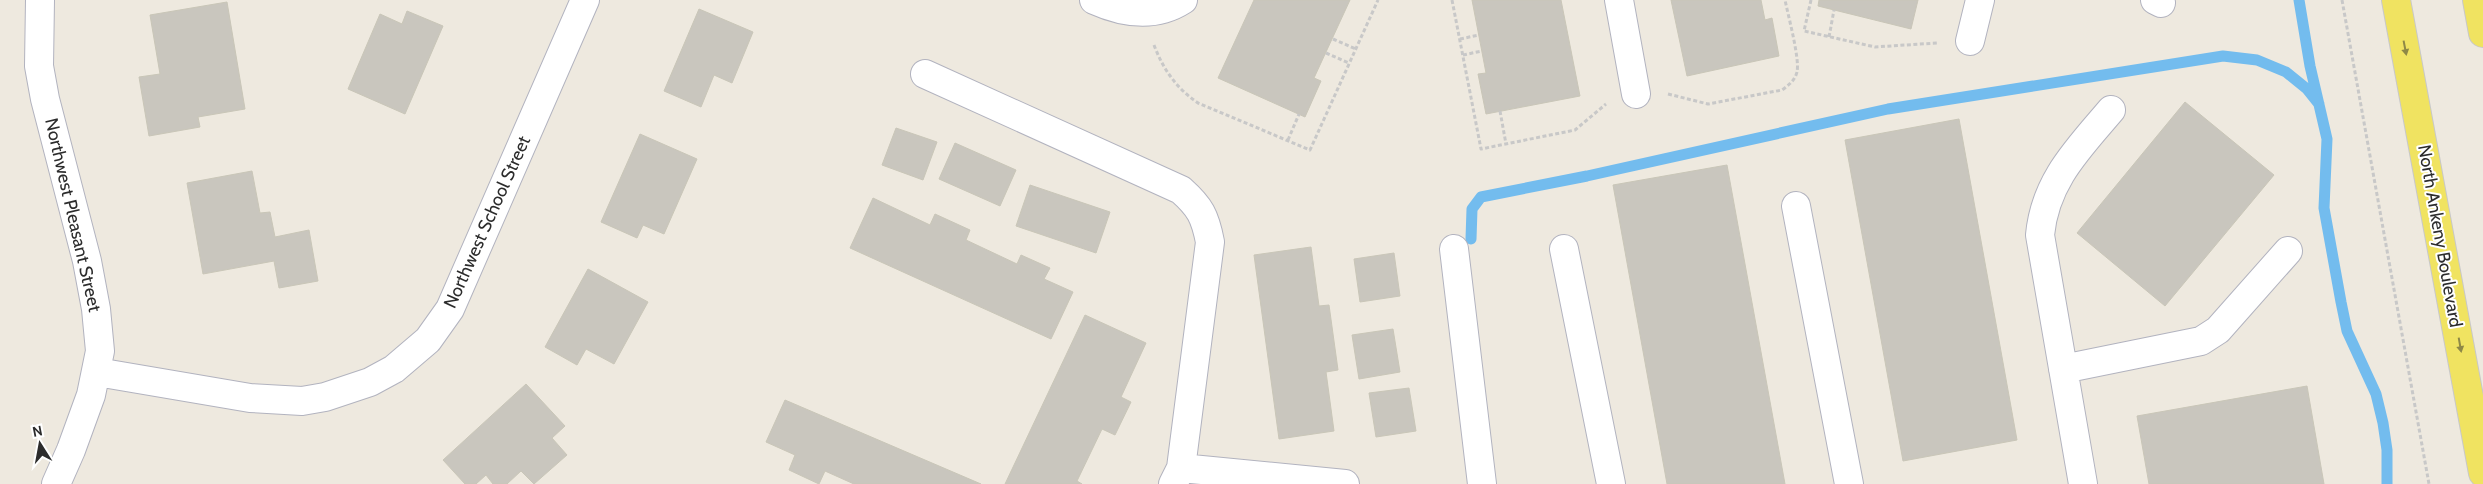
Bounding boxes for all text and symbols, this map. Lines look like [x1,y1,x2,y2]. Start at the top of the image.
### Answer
one-way arrow [2401,40,2409,56]
street label: Northwest Pleasant Street [40,116,106,314]
street label: Northwest School Street [439,132,535,312]
street label: North Ankeny Boulevard [2413,143,2467,329]
one-way arrow [2456,338,2464,354]
north arrow [15,419,65,469]
text: N [31,421,44,441]

